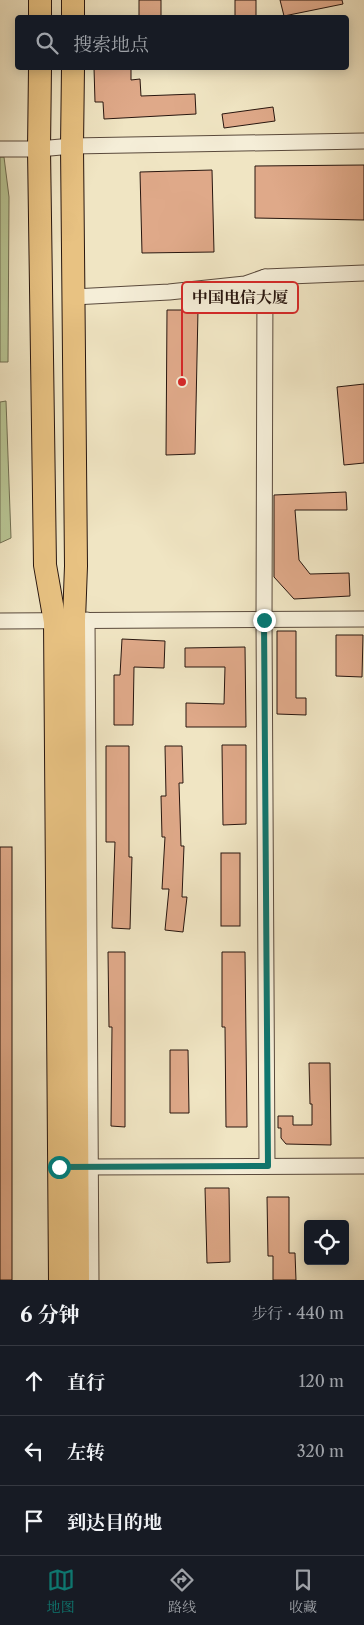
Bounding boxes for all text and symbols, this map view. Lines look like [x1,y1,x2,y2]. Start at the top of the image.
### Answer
search box [15,15,349,70]
icon: search [33,29,61,57]
text: 搜索地点 [73,33,149,56]
callout: 中国电信大厦 [182,282,298,313]
text: 中国电信大厦 [192,287,288,307]
route end [253,609,276,632]
route start [48,1156,71,1179]
map controls [304,1220,349,1265]
button: locate [304,1220,349,1265]
text: 6 分钟 [20,1302,80,1327]
text: 步行 · 440 m [251,1303,344,1323]
icon: ahead [20,1367,48,1395]
text: 直行 [67,1371,105,1394]
text: 120 m [299,1371,344,1391]
icon: left [20,1437,48,1465]
text: 左转 [67,1441,105,1464]
text: 320 m [297,1441,344,1461]
icon: arrive [20,1507,48,1535]
text: 到达目的地 [67,1511,162,1534]
tab: 地图 [47,1566,75,1616]
tab: 路线 [168,1566,196,1616]
tab: 收藏 [289,1566,317,1616]

